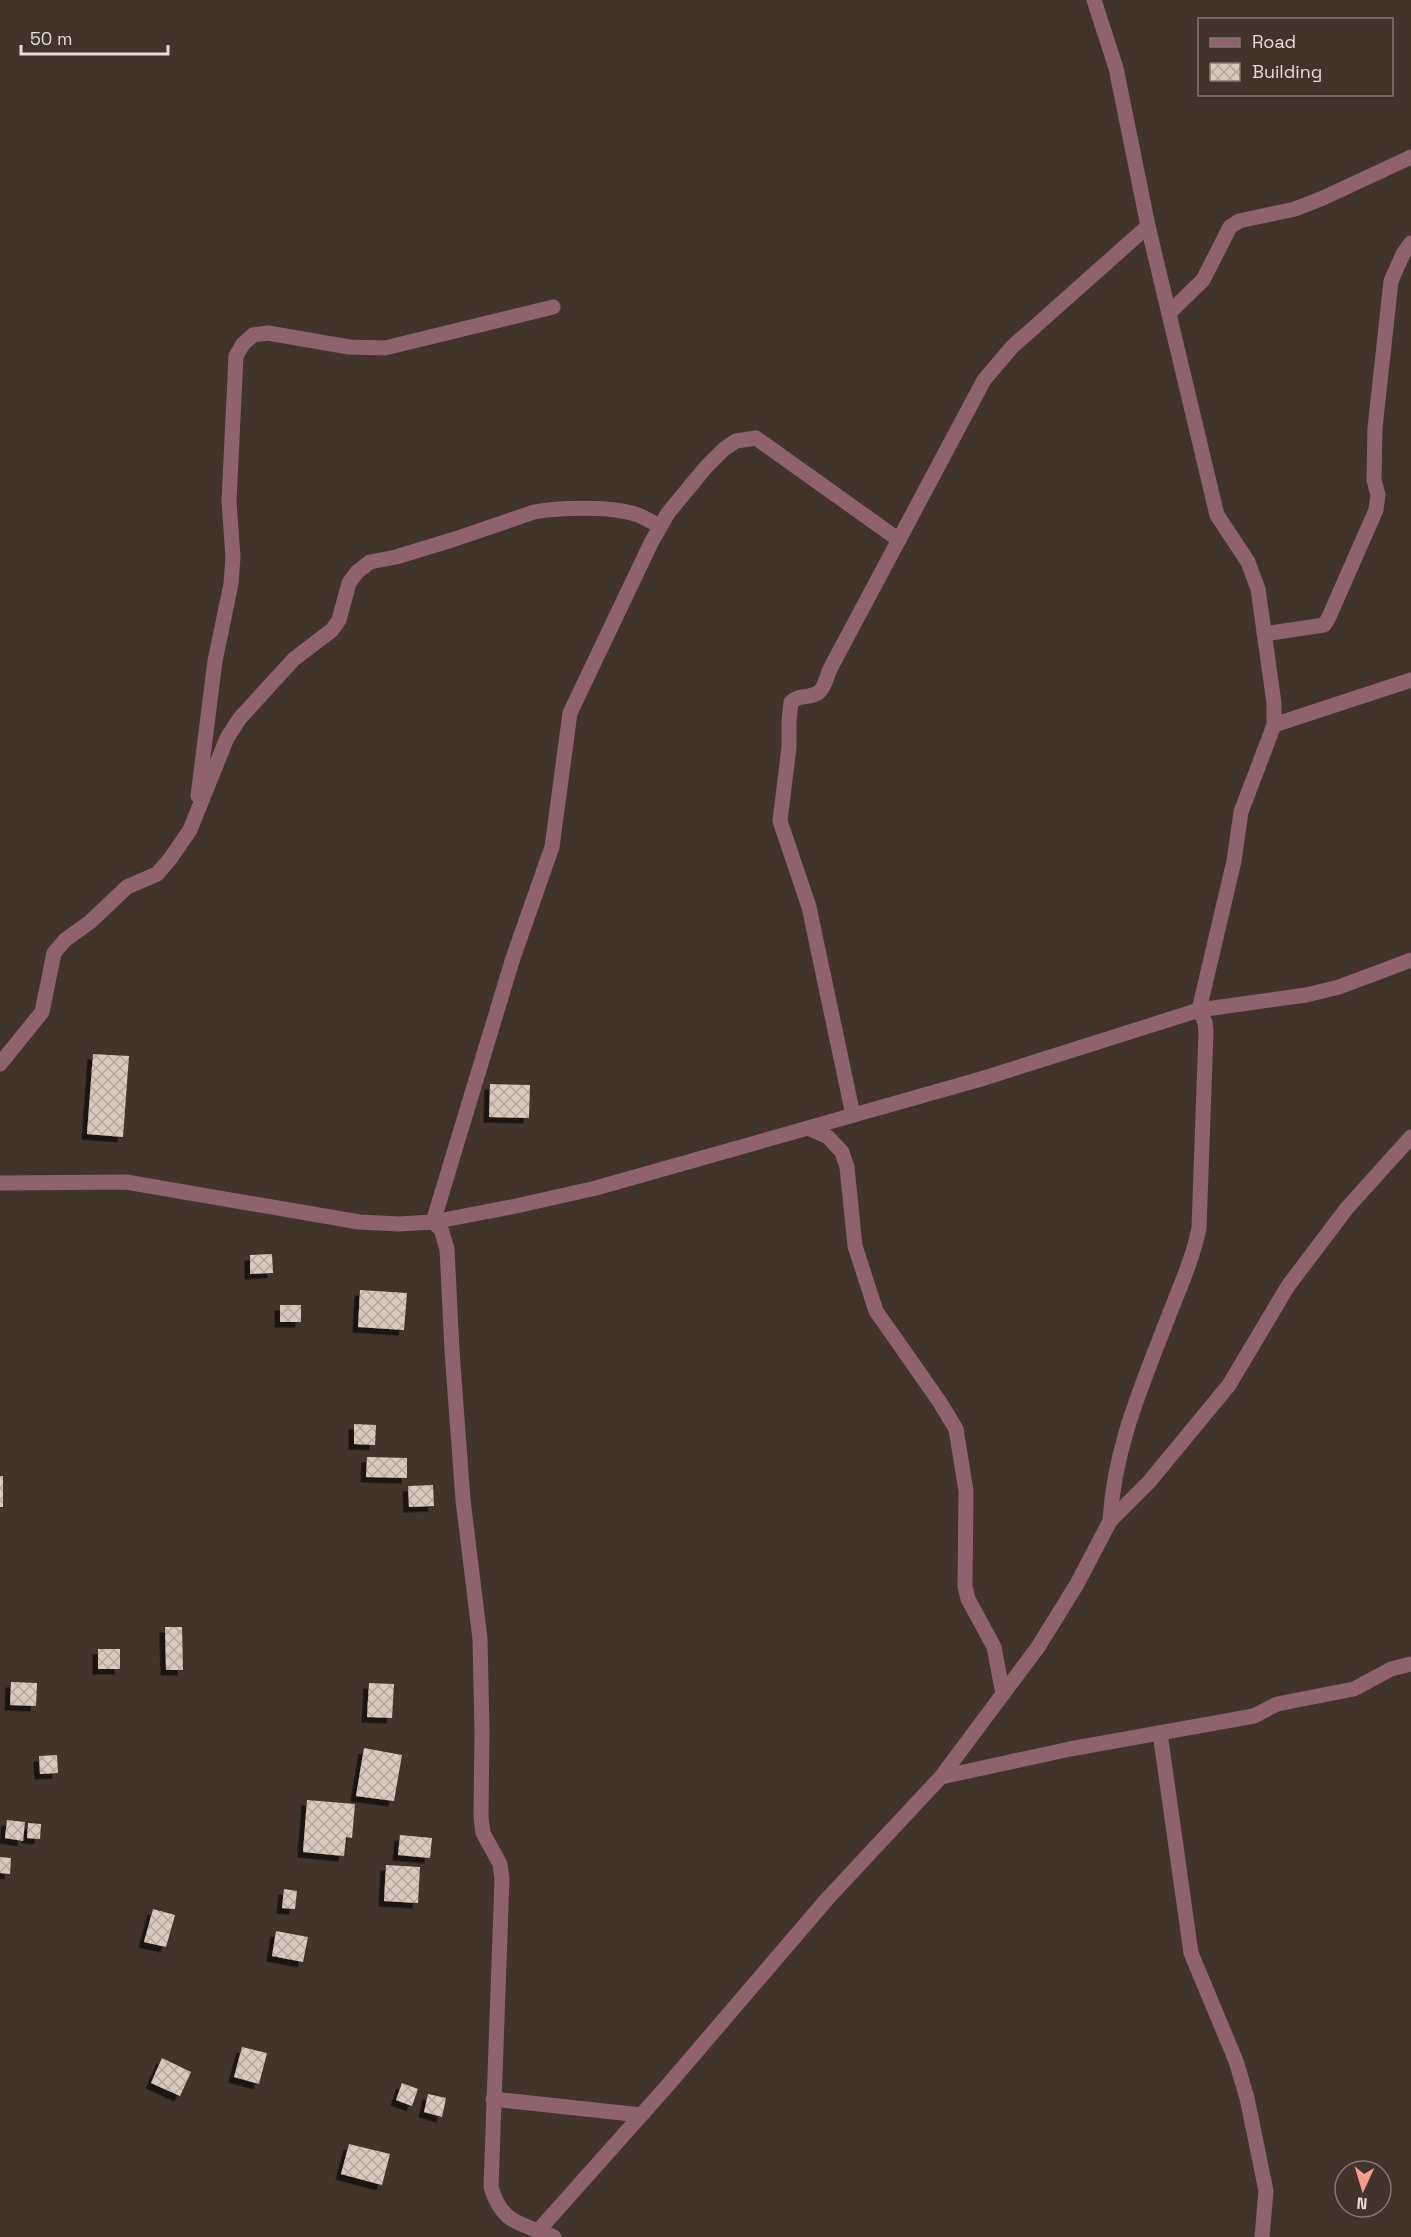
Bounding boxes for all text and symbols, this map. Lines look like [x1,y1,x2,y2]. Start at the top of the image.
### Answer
scale bar [21,18,168,56]
legend [1198,18,1393,96]
text: 50 m [30,27,72,50]
text: Road [1252,30,1296,53]
text: Building [1252,60,1322,83]
north arrow [1333,2159,1393,2219]
text: N [1356,2193,1368,2214]

